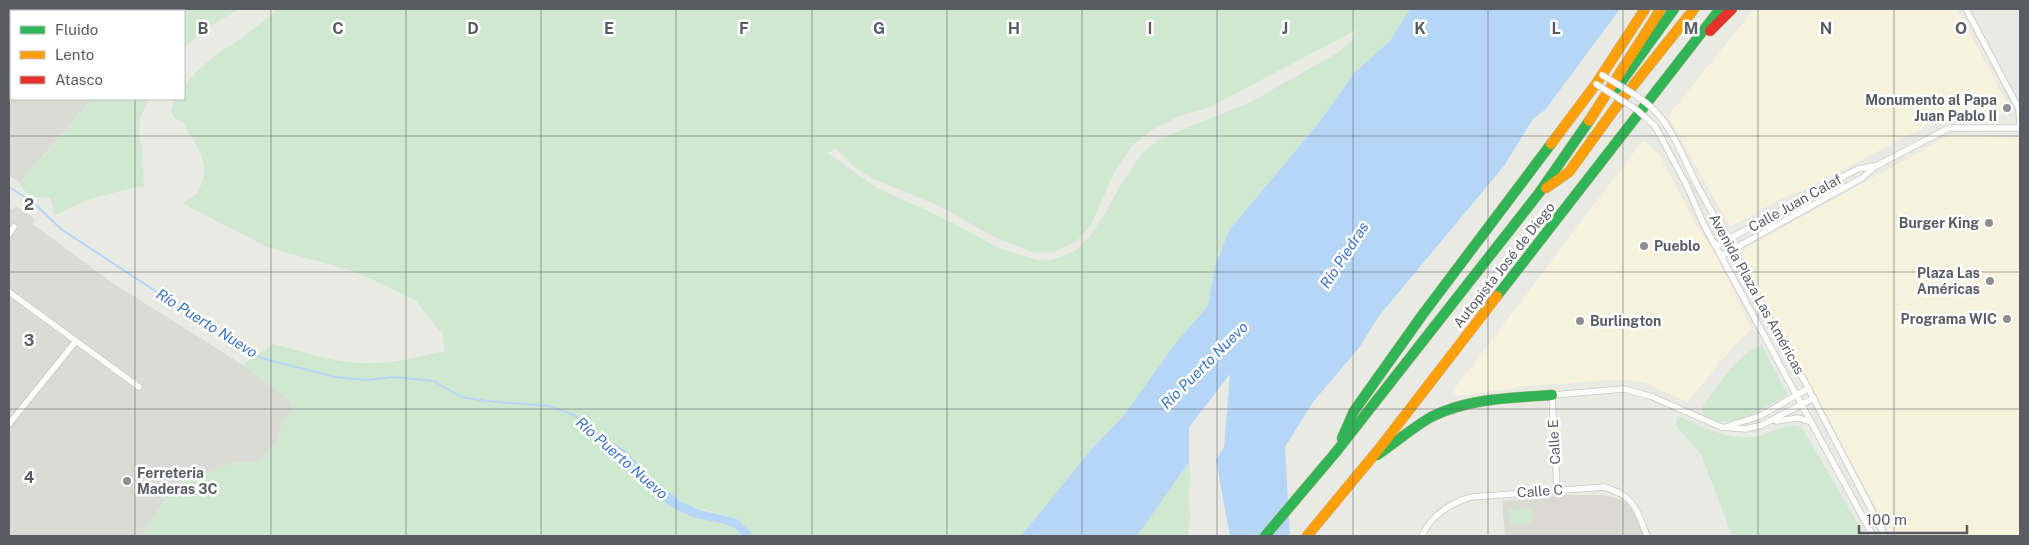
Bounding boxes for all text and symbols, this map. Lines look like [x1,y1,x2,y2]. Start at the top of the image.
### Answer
legend [10,10,185,100]
text: B [198,19,209,38]
text: C [332,19,344,38]
text: D [467,19,479,38]
text: E [604,19,614,38]
text: F [739,19,749,38]
text: G [873,19,885,38]
text: H [1008,19,1020,38]
text: I [1148,19,1152,38]
text: J [1282,19,1288,38]
text: K [1414,19,1426,38]
text: L [1551,19,1561,38]
text: M [1684,19,1698,38]
text: N [1820,19,1832,38]
text: O [1955,19,1967,38]
text: Fluido [55,21,98,38]
text: Lento [55,46,94,63]
text: Atasco [55,71,103,88]
place label: Monumento al Papa Juan Pablo II [1865,92,1997,124]
marker: Monumento al Papa Juan Pablo II [2001,102,2013,114]
street label: Calle Juan Calaf [1746,171,1845,235]
text: 2 [24,195,34,214]
street label: Autopista José de Diego [1450,199,1558,331]
street label: Avenida Plaza Las Américas [1706,211,1808,377]
place label: Burger King [1899,215,1979,231]
marker: Burger King [1983,217,1995,229]
water label: Río Piedras [1316,219,1372,291]
place label: Pueblo [1654,238,1700,254]
marker: Pueblo [1638,240,1650,252]
place label: Plaza Las Américas [1917,265,1980,297]
marker: Plaza Las Américas [1984,275,1996,287]
water label: Río Puerto Nuevo [153,285,261,361]
place label: Programa WIC [1901,311,1997,327]
place label: Burlington [1590,313,1661,329]
marker: Programa WIC [2001,313,2013,325]
marker: Burlington [1574,315,1586,327]
water label: Río Puerto Nuevo [1157,318,1251,412]
text: 3 [24,331,34,350]
water label: Río Puerto Nuevo [573,414,671,502]
street label: Calle E [1545,419,1563,465]
place label: Ferreteria Maderas 3C [137,465,218,497]
text: 4 [24,468,35,487]
marker: Ferreteria Maderas 3C [121,475,133,487]
street label: Calle C [1516,481,1564,501]
scale bar [1859,502,1966,534]
text: 100 m [1866,511,1907,528]

